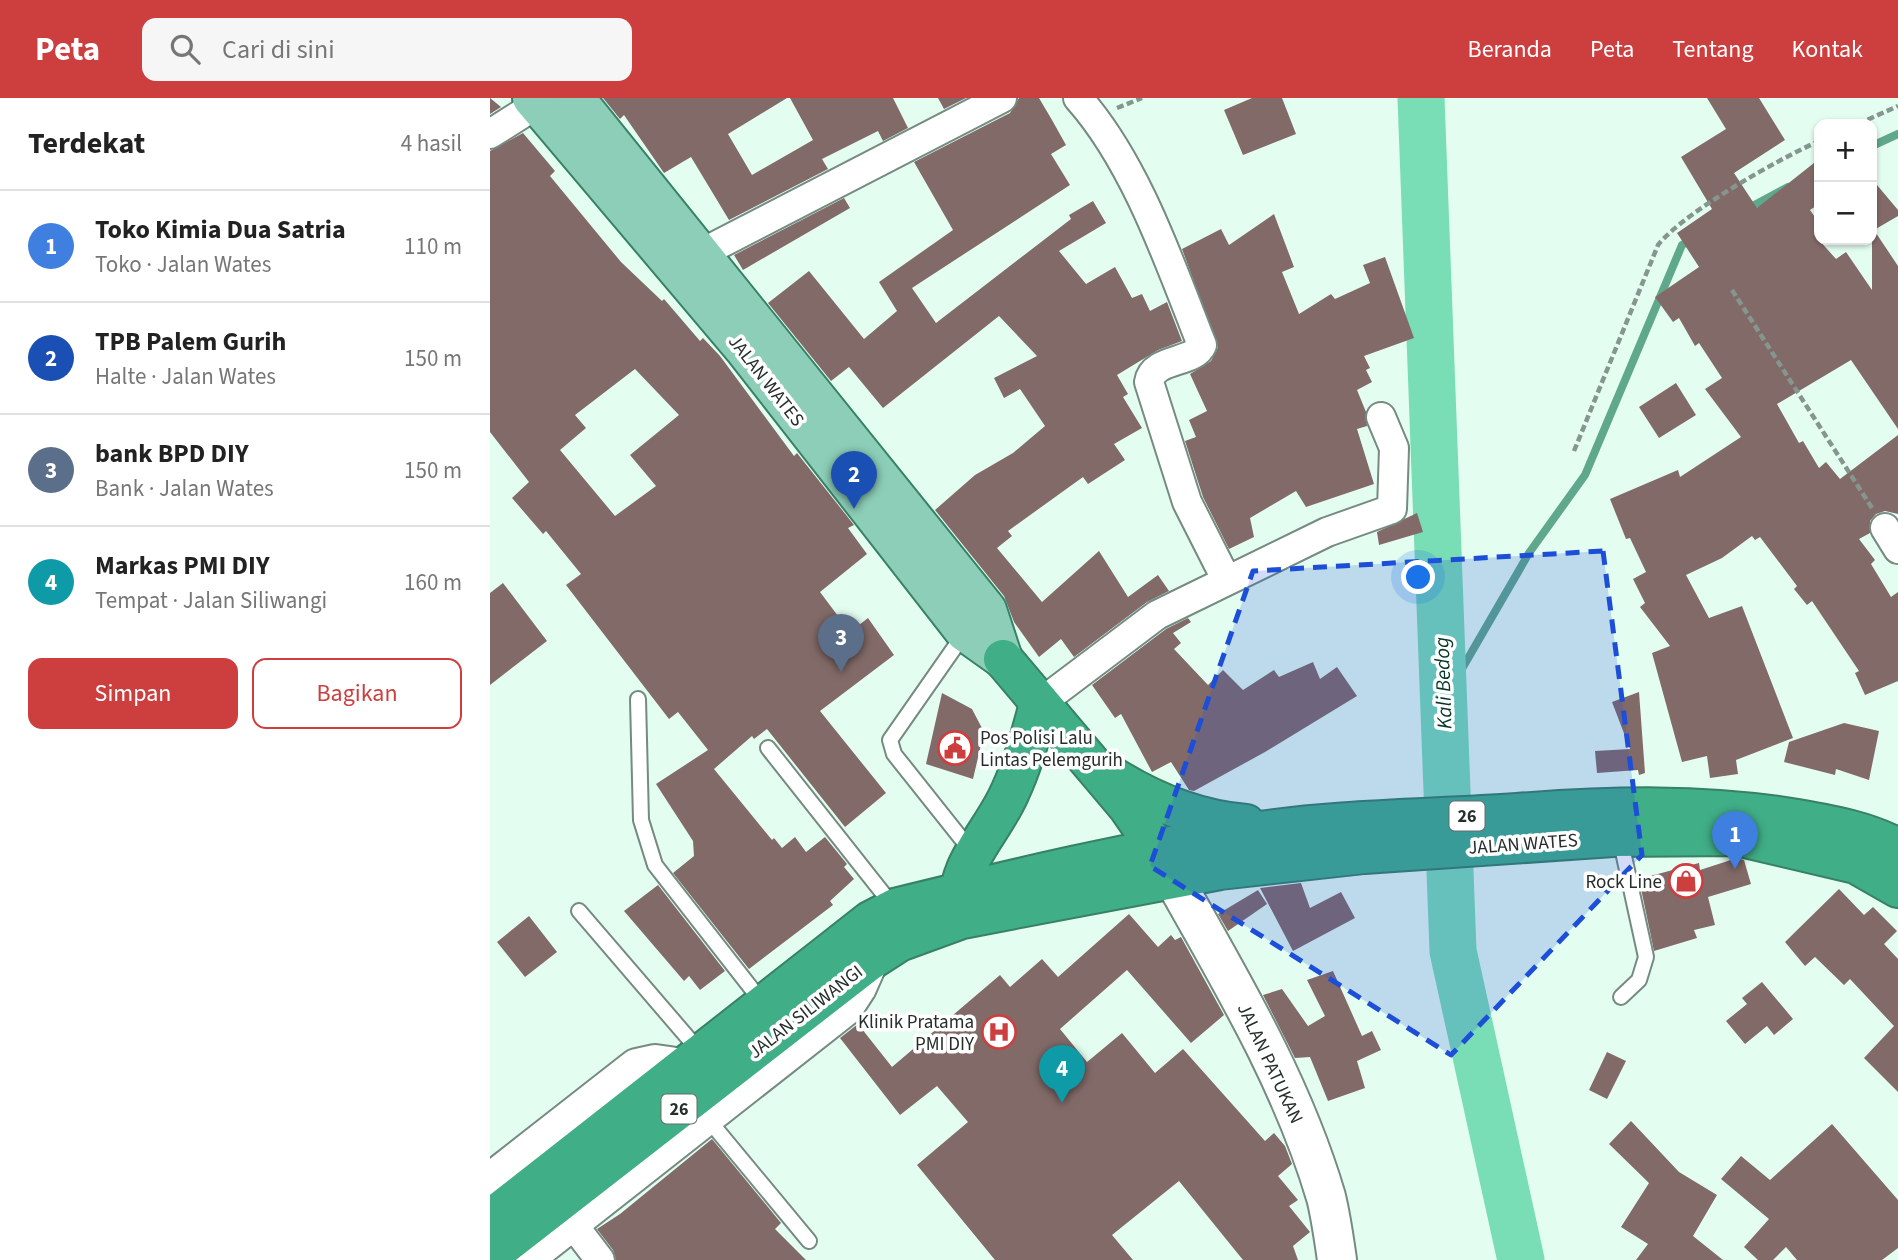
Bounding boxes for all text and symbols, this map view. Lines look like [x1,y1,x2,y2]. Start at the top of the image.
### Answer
search box [142,18,632,81]
text: Peta [35,26,100,73]
icon: search [166,30,204,68]
text: Cari di sini [222,31,335,68]
text: Beranda [1468,32,1552,67]
text: Peta [1590,32,1634,67]
text: Tentang [1672,32,1754,67]
text: Kontak [1792,32,1863,67]
map controls [1814,119,1877,245]
button: + [1814,119,1877,182]
text: Terdekat [28,122,145,165]
text: 4 hasil [401,127,462,160]
button: − [1814,182,1877,245]
text: Toko Kimia Dua Satria [95,211,346,248]
text: 1 [45,230,57,263]
text: 110 m [404,230,462,263]
text: Toko · Jalan Wates [95,248,271,281]
text: TPB Palem Gurih [95,323,286,360]
street label: JALAN WATES [721,329,810,432]
text: 2 [45,342,57,375]
text: 150 m [404,342,462,375]
text: Halte · Jalan Wates [95,360,276,393]
text: bank BPD DIY [95,435,249,472]
pin: 2 [831,451,877,509]
text: 3 [45,454,57,487]
text: 150 m [404,454,462,487]
text: Bank · Jalan Wates [95,472,274,505]
text: Markas PMI DIY [95,547,270,584]
your location [1401,560,1435,594]
text: 4 [45,566,57,599]
text: 160 m [404,566,462,599]
text: Tempat · Jalan Siliwangi [95,584,327,617]
pin: 3 [818,614,864,672]
water label: Kali Bedog [1426,636,1460,730]
button: Simpan [28,658,238,729]
button: Bagikan [252,658,462,729]
place label: Pos Polisi Lalu Lintas Pelemgurih [980,725,1123,774]
public building icon: Pos Polisi Lalu Lintas Pelemgurih [936,729,974,767]
road number: 26 [1450,802,1485,830]
pin: 1 [1712,811,1758,869]
street label: JALAN WATES [1467,827,1579,862]
shop icon: Rock Line [1667,862,1705,900]
place label: Rock Line [1585,869,1662,896]
street label: JALAN SILIWANGI [743,959,869,1066]
street label: JALAN PATUKAN [1230,999,1309,1128]
place label: Klinik Pratama PMI DIY [858,1009,975,1058]
hospital icon: Klinik Pratama PMI DIY [980,1013,1018,1051]
pin: 4 [1039,1045,1085,1103]
road number: 26 [662,1094,696,1124]

